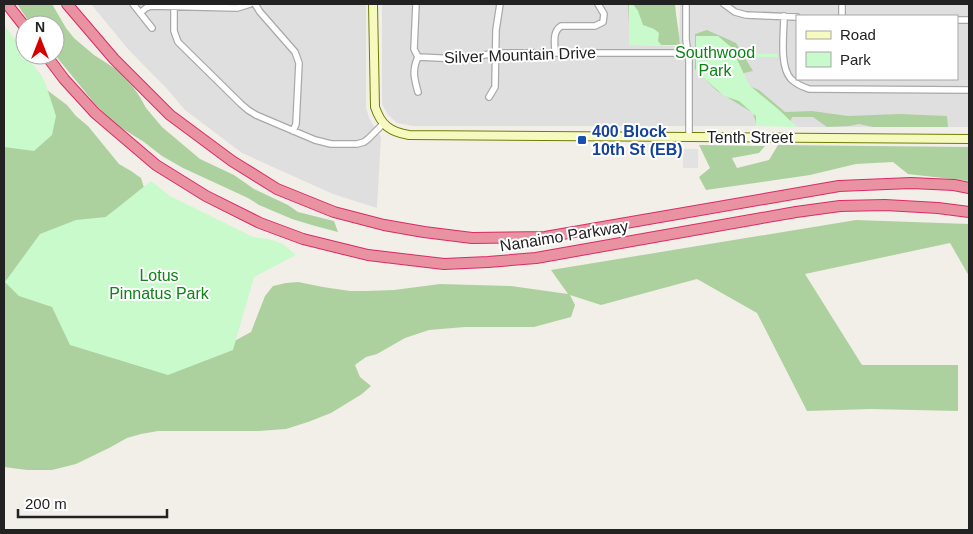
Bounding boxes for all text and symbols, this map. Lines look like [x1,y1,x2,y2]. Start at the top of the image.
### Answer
north arrow [15,15,65,65]
legend [796,15,958,80]
text: N [35,19,45,35]
text: Road [840,26,876,43]
street label: Silver Mountain Drive [444,44,596,66]
park label: Southwood Park [675,44,755,79]
text: Park [840,51,871,68]
place label: 400 Block 10th St (EB) [592,123,683,158]
street label: Tenth Street [707,129,794,146]
marker: 400 Block 10th St (EB) [576,134,588,146]
street label: Nanaimo Parkway [499,217,629,255]
park label: Lotus Pinnatus Park [109,267,210,302]
scale bar [18,486,166,518]
text: 200 m [25,495,67,512]

